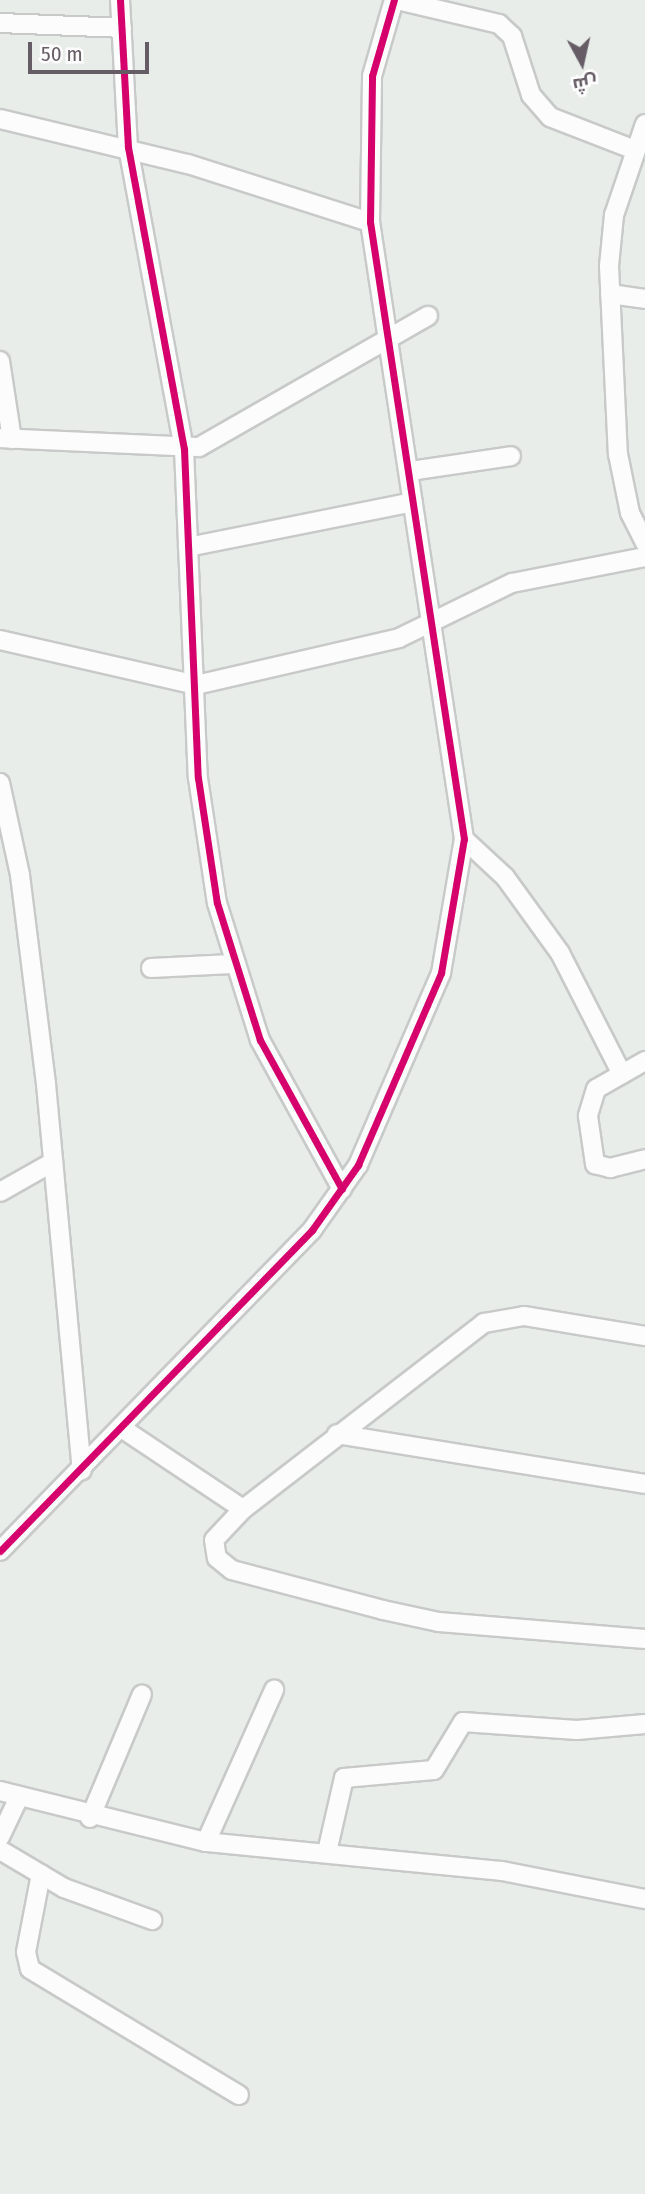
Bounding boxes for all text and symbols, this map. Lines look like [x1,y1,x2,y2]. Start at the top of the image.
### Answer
scale bar [32,28,152,72]
north arrow [547,28,617,98]
text: 50 m [41,41,83,67]
text: ش [571,71,599,97]

